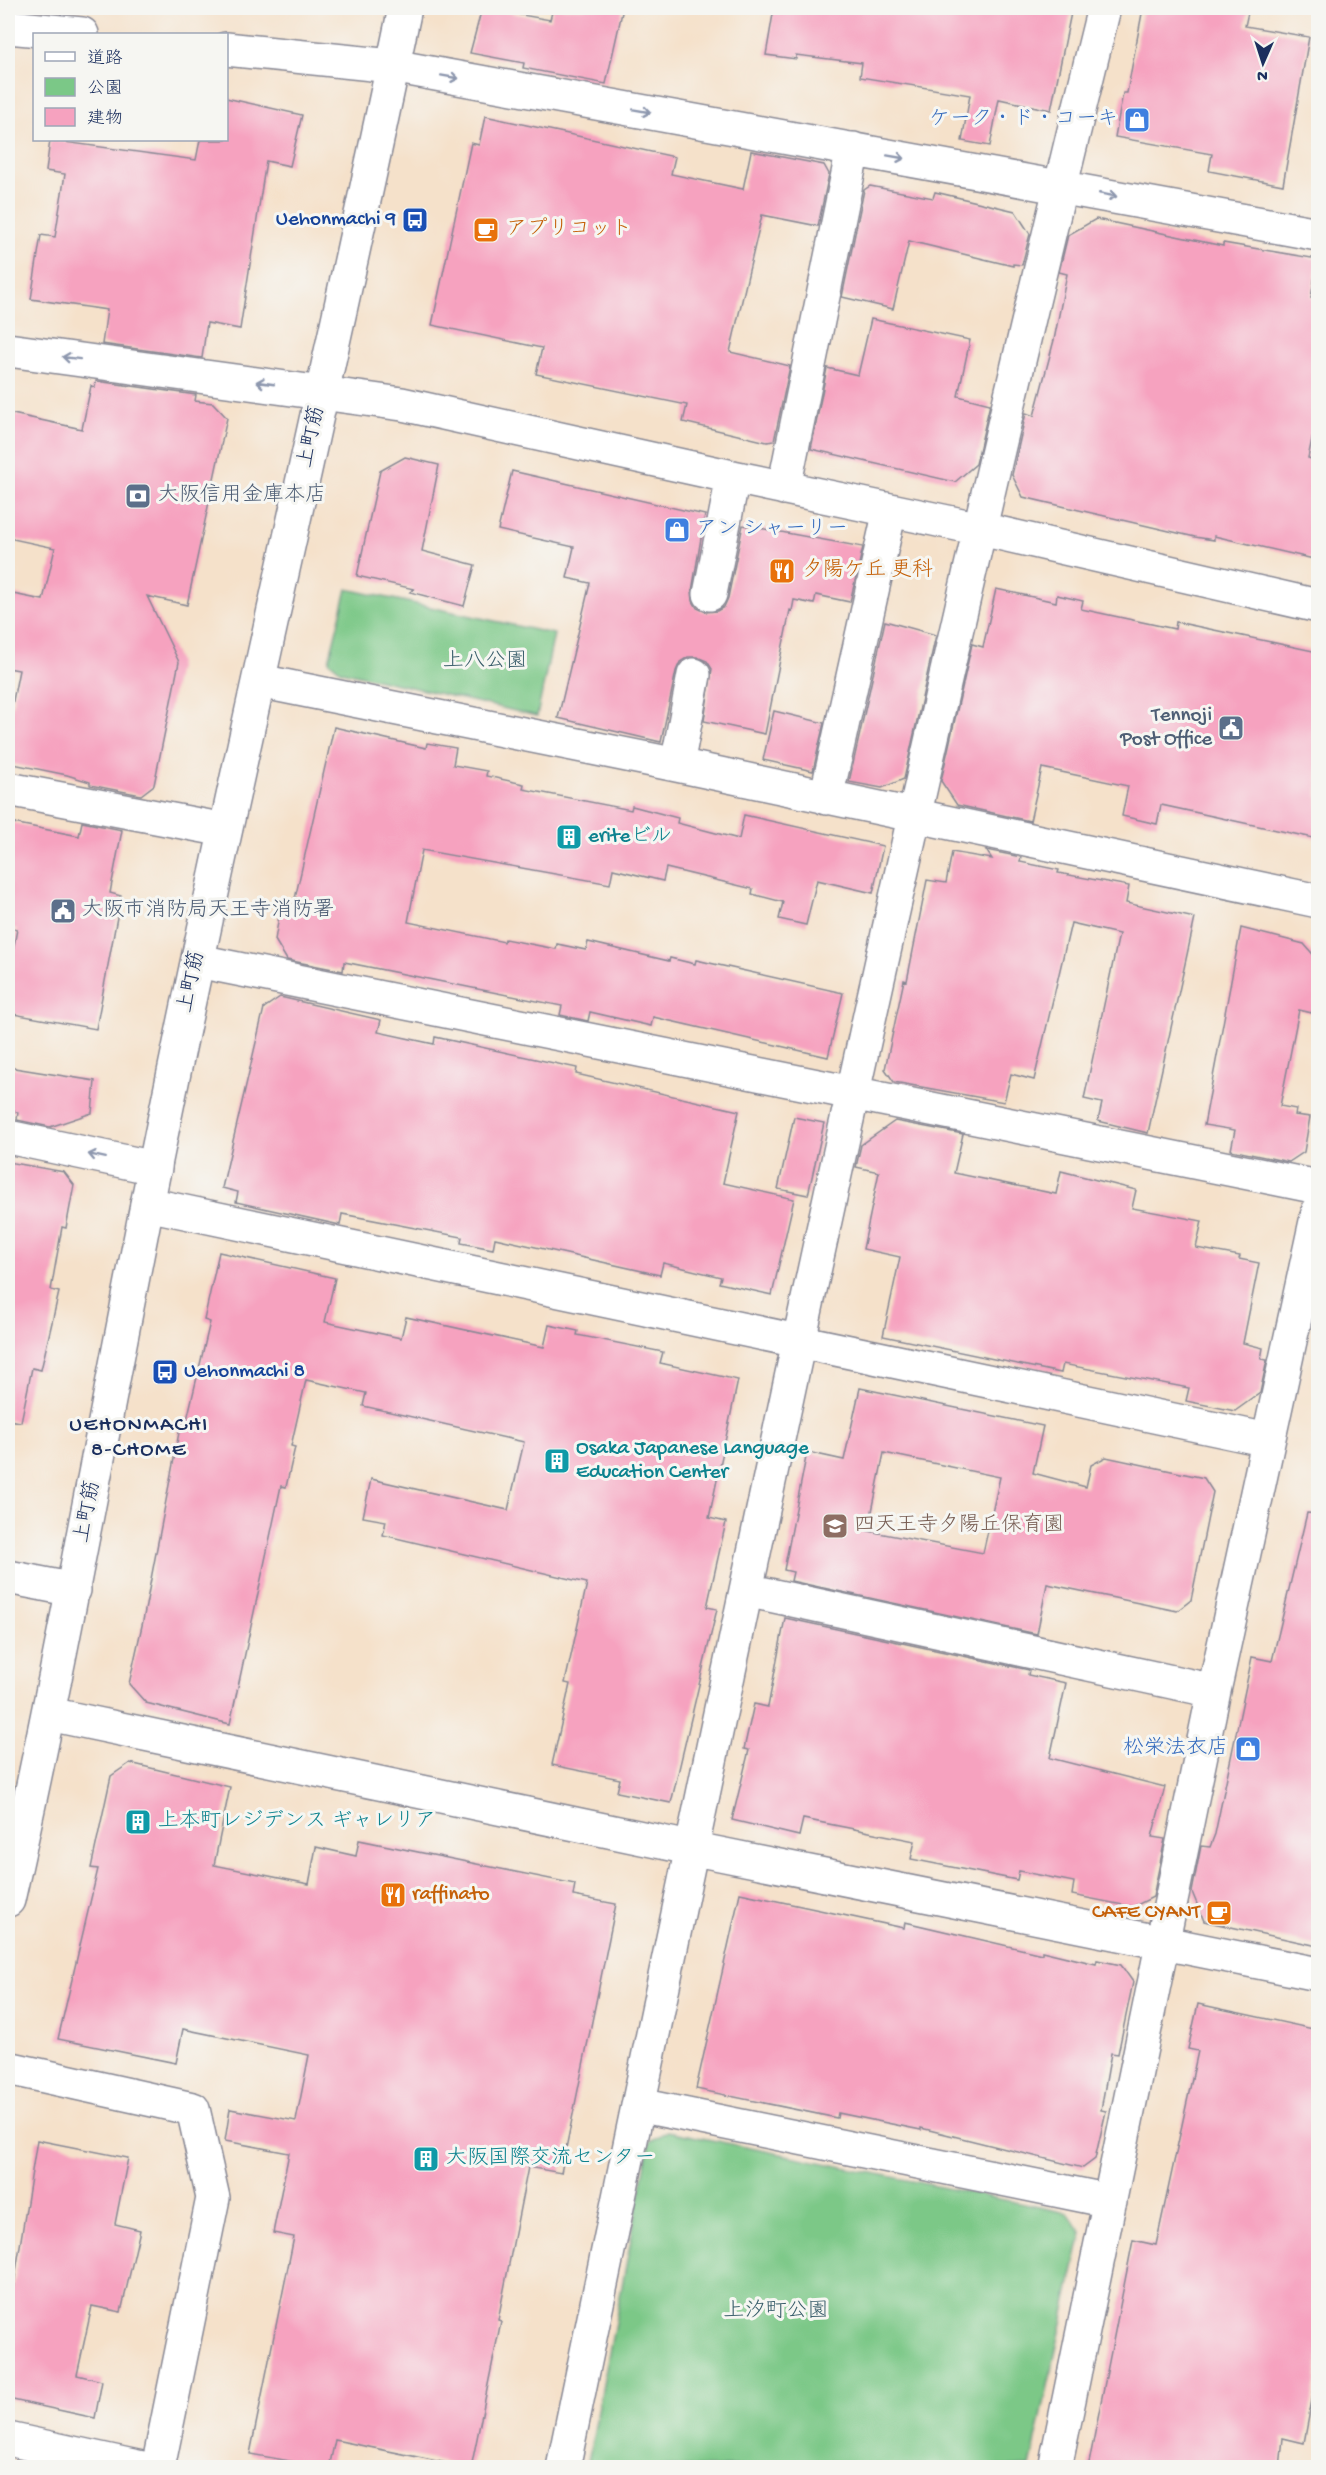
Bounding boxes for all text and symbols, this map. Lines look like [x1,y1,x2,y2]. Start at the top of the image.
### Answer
legend [33,33,228,141]
north arrow [1233,33,1293,93]
text: 道路 [87,48,123,70]
text: N [1256,65,1268,84]
one-way arrow [439,71,459,82]
text: 公園 [87,79,123,100]
shop icon: ケーク・ド・コーキ [1122,105,1152,135]
one-way arrow [631,106,651,117]
text: 建物 [87,108,123,130]
place label: ケーク・ド・コーキ [929,108,1118,133]
one-way arrow [885,152,905,163]
one-way arrow [1098,190,1117,201]
bus stop icon: Uehonmachi 9 [400,205,430,235]
place label: Uehonmachi 9 [276,208,396,233]
cafe icon: アプリコット [471,215,501,245]
place label: アプリコット [506,217,632,243]
one-way arrow [62,352,82,363]
one-way arrow [255,378,275,389]
street label: 上町筋 [293,403,332,470]
bank icon: 大阪信用金庫本店 [123,481,153,511]
place label: 大阪信用金庫本店 [158,482,326,509]
shop icon: アン シャーリー [662,515,692,545]
place label: アン シャーリー [696,518,848,543]
restaurant icon: 夕陽ケ丘 更科 [767,556,797,586]
place label: 夕陽ケ丘 更科 [802,558,933,584]
park label: 上八公園 [443,649,527,675]
place label: Tennoji Post Office [1119,704,1213,753]
public building icon: Tennoji Post Office [1216,713,1246,743]
building icon: eriteビル [554,822,584,852]
place label: eriteビル [588,825,672,850]
public building icon: 大阪市消防局天王寺消防署 [48,896,78,926]
place label: 大阪市消防局天王寺消防署 [82,898,334,924]
street label: 上町筋 [173,948,212,1015]
one-way arrow [88,1150,108,1161]
bus stop icon: Uehonmachi 8 [150,1357,180,1387]
place label: Uehonmachi 8 [184,1360,305,1385]
district label: UEHONMACHI 8-CHOME [69,1413,209,1464]
place label: Osaka Japanese Language Education Center [576,1437,810,1486]
building icon: Osaka Japanese Language Education Center [542,1446,572,1476]
street label: 上町筋 [70,1479,107,1545]
school or university icon: 四天王寺夕陽丘保育園 [820,1511,850,1541]
place label: 四天王寺夕陽丘保育園 [854,1512,1064,1539]
shop icon: 松栄法衣店 [1233,1734,1263,1764]
place label: 松栄法衣店 [1123,1735,1228,1762]
building icon: 上本町レジデンス ギャレリア [123,1807,153,1837]
place label: 上本町レジデンス ギャレリア [158,1809,436,1835]
restaurant icon: raffinato [378,1880,408,1910]
place label: raffinato [412,1883,490,1908]
cafe icon: CAFE CYANT [1204,1898,1234,1928]
place label: CAFE CYANT [1092,1901,1201,1926]
building icon: 大阪国際交流センター [411,2144,441,2174]
place label: 大阪国際交流センター [446,2146,655,2172]
park label: 上汐町公園 [724,2299,829,2325]

